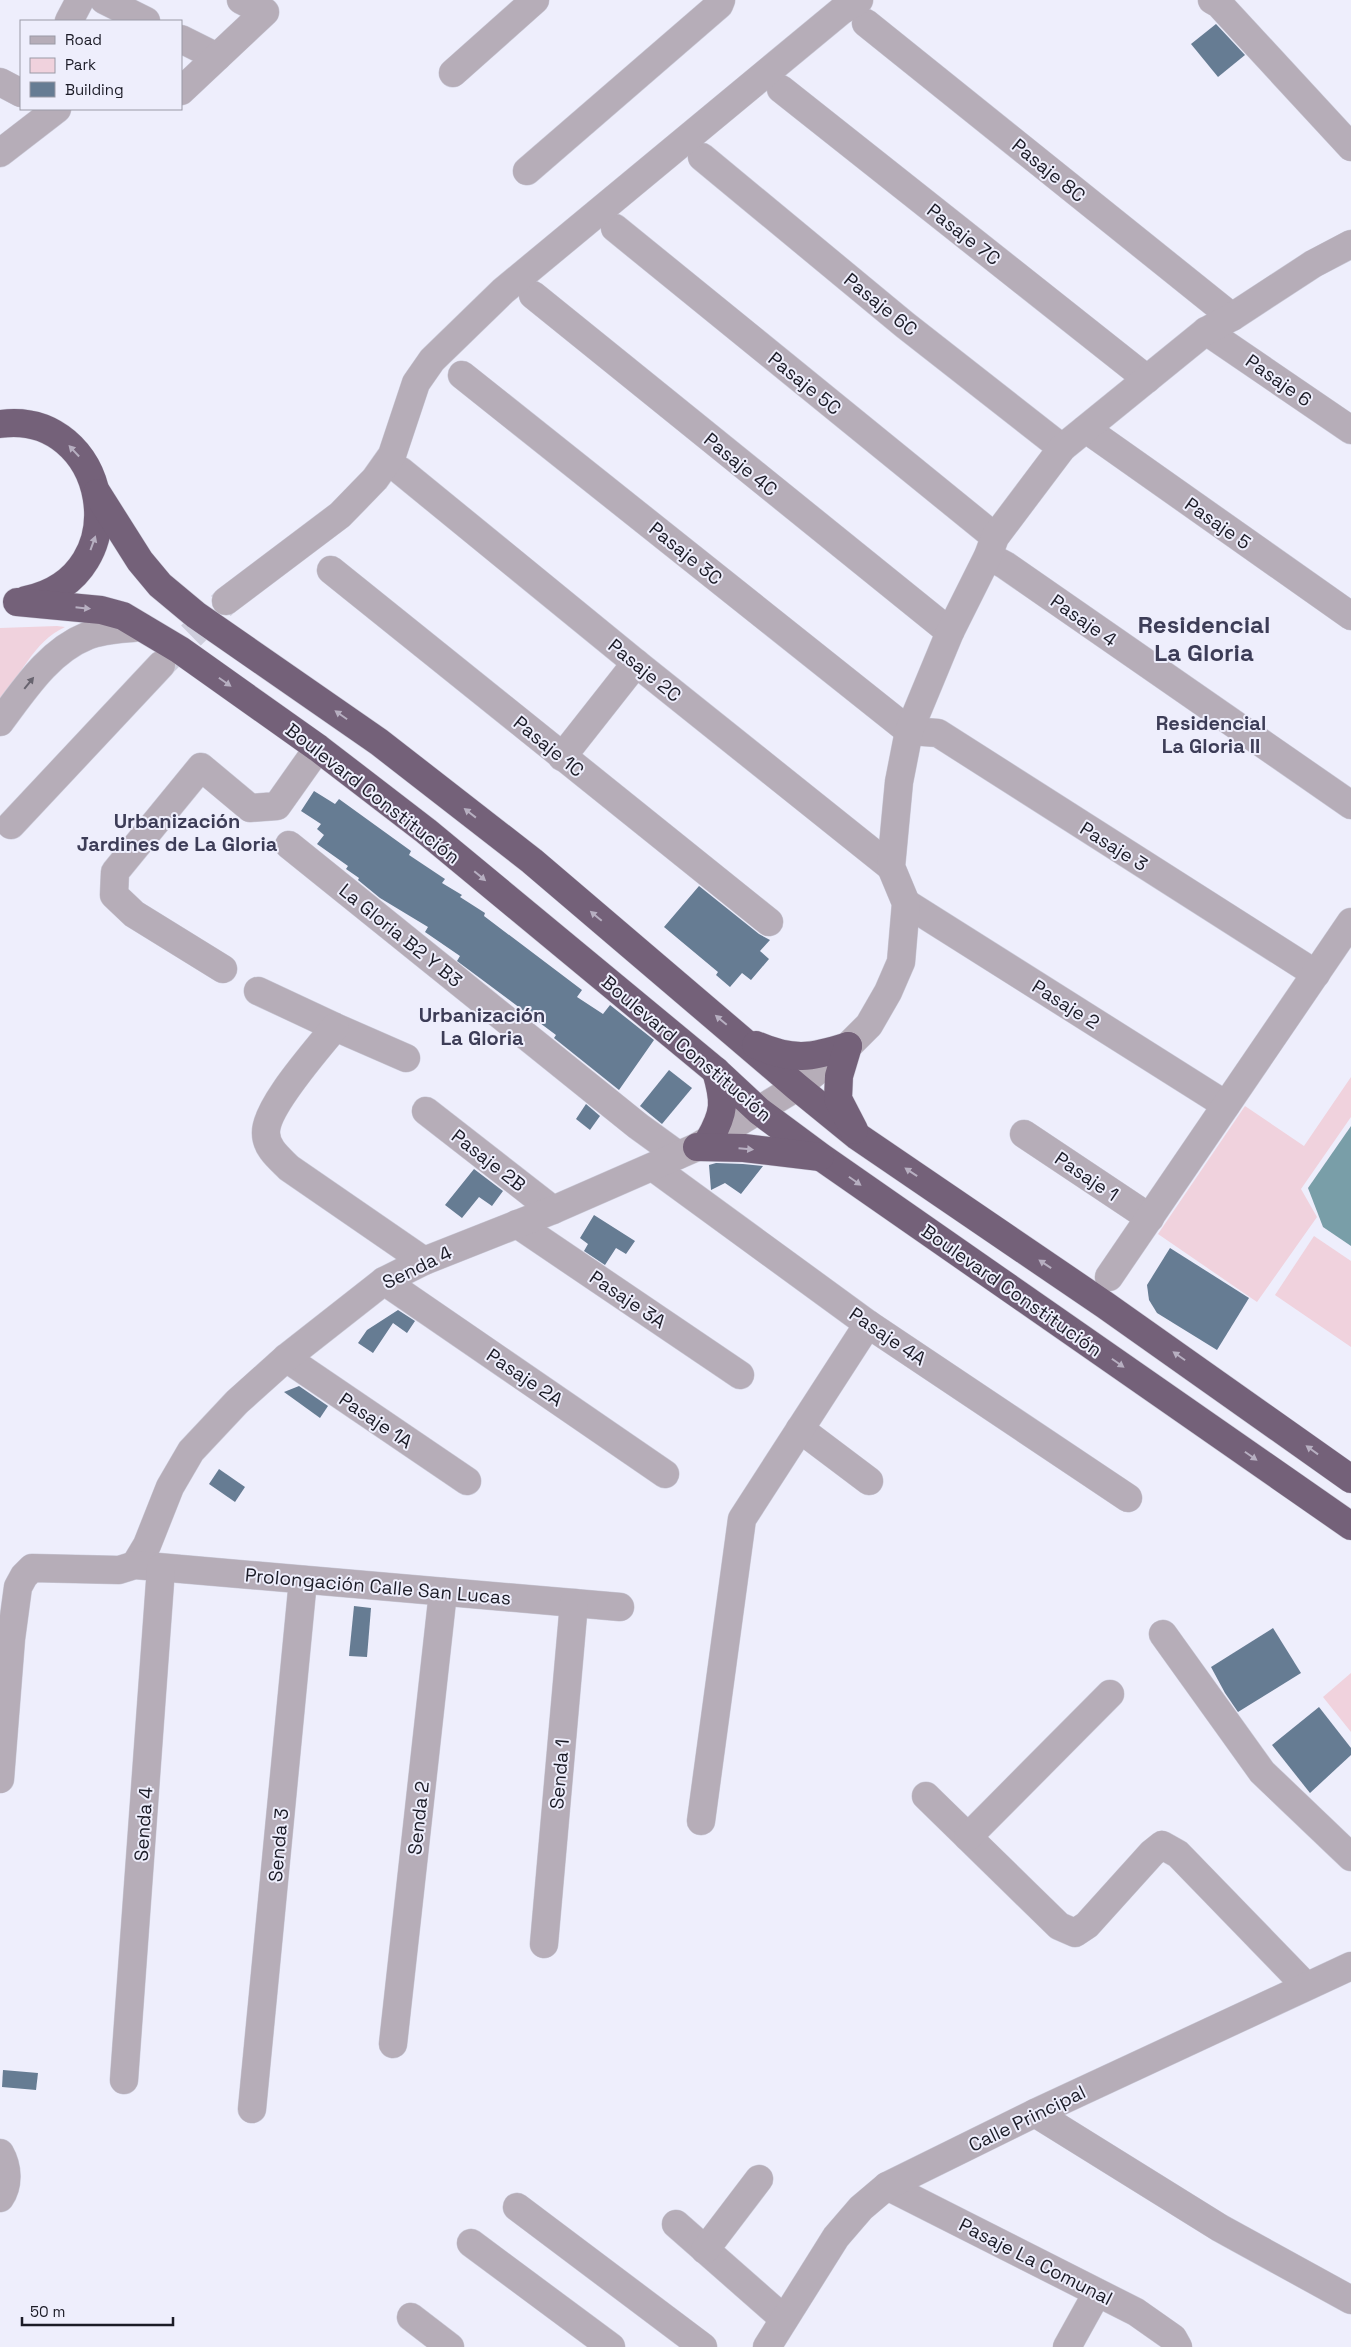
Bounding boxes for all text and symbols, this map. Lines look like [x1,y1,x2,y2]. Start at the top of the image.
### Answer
legend [20,20,182,110]
text: Road [65,30,102,49]
text: Park [65,55,96,74]
text: Building [65,80,124,99]
street label: Pasaje 8C [1007,133,1091,208]
street label: Pasaje 7C [922,198,1006,271]
street label: Pasaje 6C [839,267,923,342]
street label: Pasaje 5C [763,346,846,421]
street label: Pasaje 6 [1241,349,1317,412]
street label: Pasaje 4C [699,427,783,502]
one-way arrow [68,446,80,458]
street label: Pasaje 5 [1180,492,1256,555]
street label: Pasaje 3C [644,516,728,591]
one-way arrow [89,535,97,550]
street label: Pasaje 4 [1046,588,1122,652]
one-way arrow [76,605,92,613]
district label: Residencial La Gloria [1138,609,1270,668]
street label: Pasaje 2C [603,633,687,708]
one-way arrow [24,677,35,690]
one-way arrow [219,677,232,687]
one-way arrow [334,710,348,720]
street label: Pasaje 1C [508,710,589,782]
district label: Residencial La Gloria II [1156,710,1266,759]
street label: Boulevard Constitución [280,717,465,869]
district label: Urbanización Jardines de La Gloria [77,808,278,857]
one-way arrow [463,808,477,818]
street label: Pasaje 3 [1075,816,1152,877]
one-way arrow [473,870,486,881]
street label: La Gloria B2 Y B3 [334,878,467,993]
one-way arrow [590,910,603,921]
street label: Boulevard Constitución [596,970,777,1127]
street label: Pasaje 2 [1027,974,1104,1035]
district label: Urbanización La Gloria [419,1002,545,1051]
one-way arrow [714,1015,727,1026]
street label: Pasaje 2B [446,1124,531,1197]
one-way arrow [738,1145,754,1153]
street label: Pasaje 1 [1050,1146,1123,1207]
one-way arrow [904,1167,918,1177]
one-way arrow [848,1176,862,1186]
street label: Boulevard Constitución [917,1219,1107,1362]
street label: Senda 4 [378,1240,456,1295]
one-way arrow [1039,1259,1052,1269]
street label: Pasaje 3A [585,1265,671,1334]
street label: Pasaje 4A [844,1302,931,1371]
street label: Pasaje 2A [482,1343,568,1412]
one-way arrow [1173,1351,1186,1362]
one-way arrow [1111,1358,1125,1368]
street label: Pasaje 1A [334,1387,417,1454]
one-way arrow [1305,1445,1319,1455]
one-way arrow [1244,1451,1258,1461]
street label: Prolongación Calle San Lucas [244,1562,512,1611]
street label: Senda 1 [544,1738,575,1810]
street label: Senda 2 [402,1780,435,1856]
street label: Senda 4 [128,1786,159,1862]
street label: Senda 3 [263,1807,294,1883]
street label: Calle Principal [965,2079,1090,2158]
street label: Pasaje La Comunal [955,2212,1117,2311]
scale bar [22,2294,174,2326]
text: 50 m [30,2302,65,2321]

